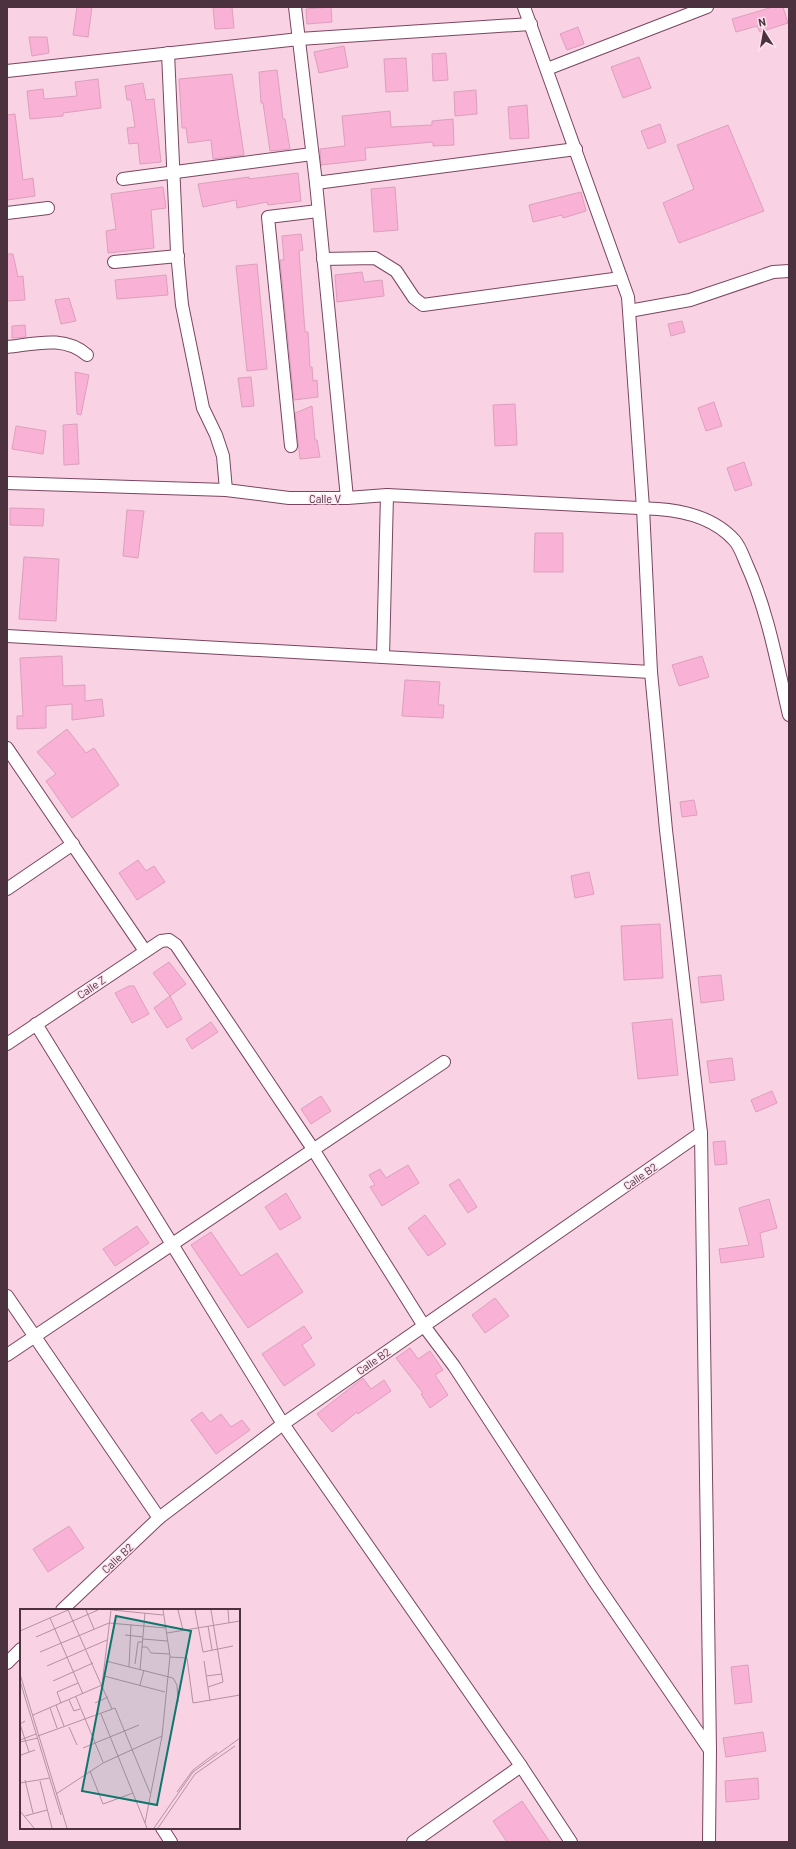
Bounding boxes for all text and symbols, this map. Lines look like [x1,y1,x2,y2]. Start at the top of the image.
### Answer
north arrow [744,12,784,52]
text: N [757,15,767,29]
street label: Calle V [309,492,341,505]
street label: Calle Z [74,973,108,1001]
street label: Calle B2 [621,1160,659,1192]
street label: Calle B2 [354,1345,392,1377]
street label: Calle B2 [99,1540,135,1576]
inset map [20,1609,240,1829]

